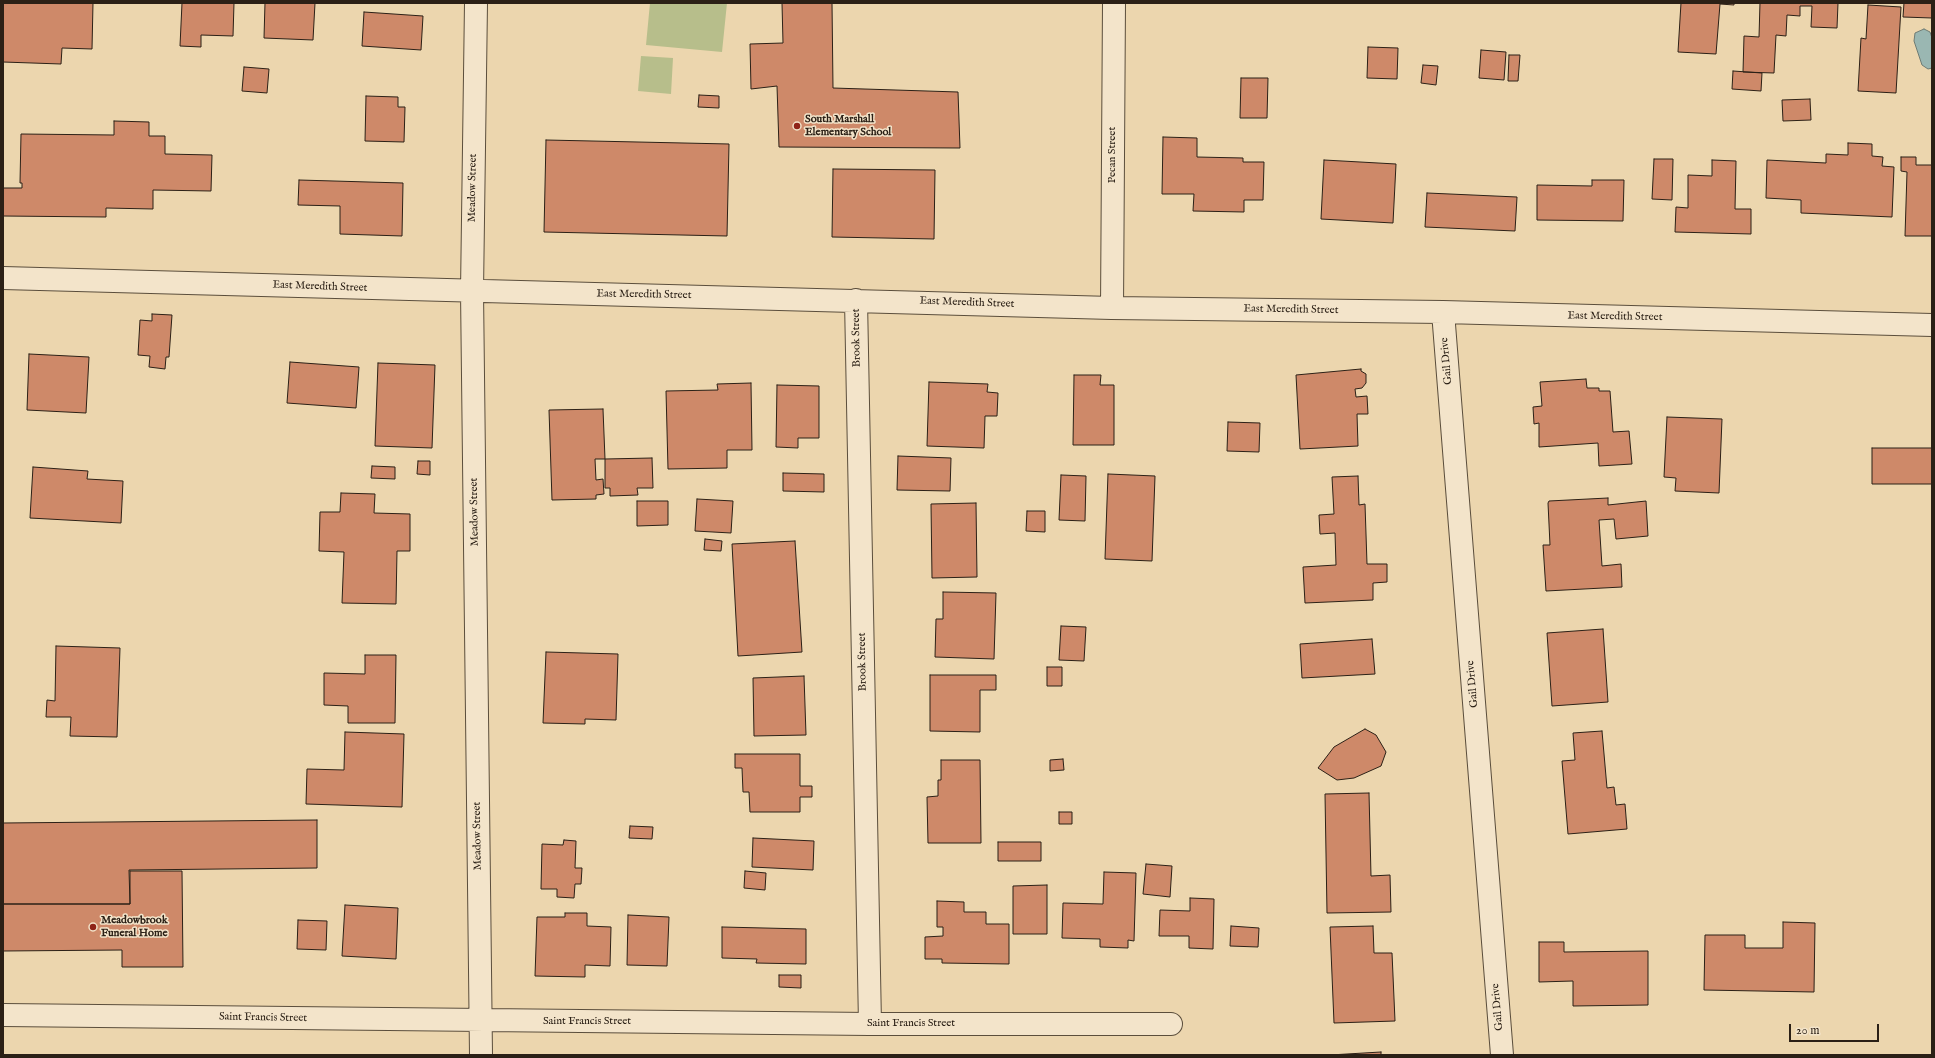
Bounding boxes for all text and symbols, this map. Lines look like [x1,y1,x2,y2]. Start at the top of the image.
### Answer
place label: South Marshall Elementary School [805,113,891,139]
marker: South Marshall Elementary School [792,121,802,131]
street label: Pecan Street [1106,127,1120,183]
street label: Meadow Street [466,154,480,222]
street label: East Meredith Street [272,279,368,295]
street label: East Meredith Street [596,288,692,302]
street label: East Meredith Street [919,295,1015,311]
street label: East Meredith Street [1243,303,1339,317]
street label: Brook Street [850,309,864,367]
street label: East Meredith Street [1567,310,1663,324]
street label: Gail Drive [1438,337,1456,385]
street label: Meadow Street [468,478,482,546]
street label: Brook Street [856,633,870,691]
street label: Gail Drive [1464,660,1482,708]
street label: Meadow Street [471,802,485,870]
place label: Meadowbrook Funeral Home [101,914,168,940]
marker: Meadowbrook Funeral Home [88,922,98,932]
street label: Gail Drive [1489,983,1507,1031]
street label: Saint Francis Street [219,1011,307,1025]
street label: Saint Francis Street [543,1015,631,1029]
scale bar [1791,1016,1881,1042]
street label: Saint Francis Street [867,1017,955,1031]
text: 20 m [1796,1023,1819,1038]

